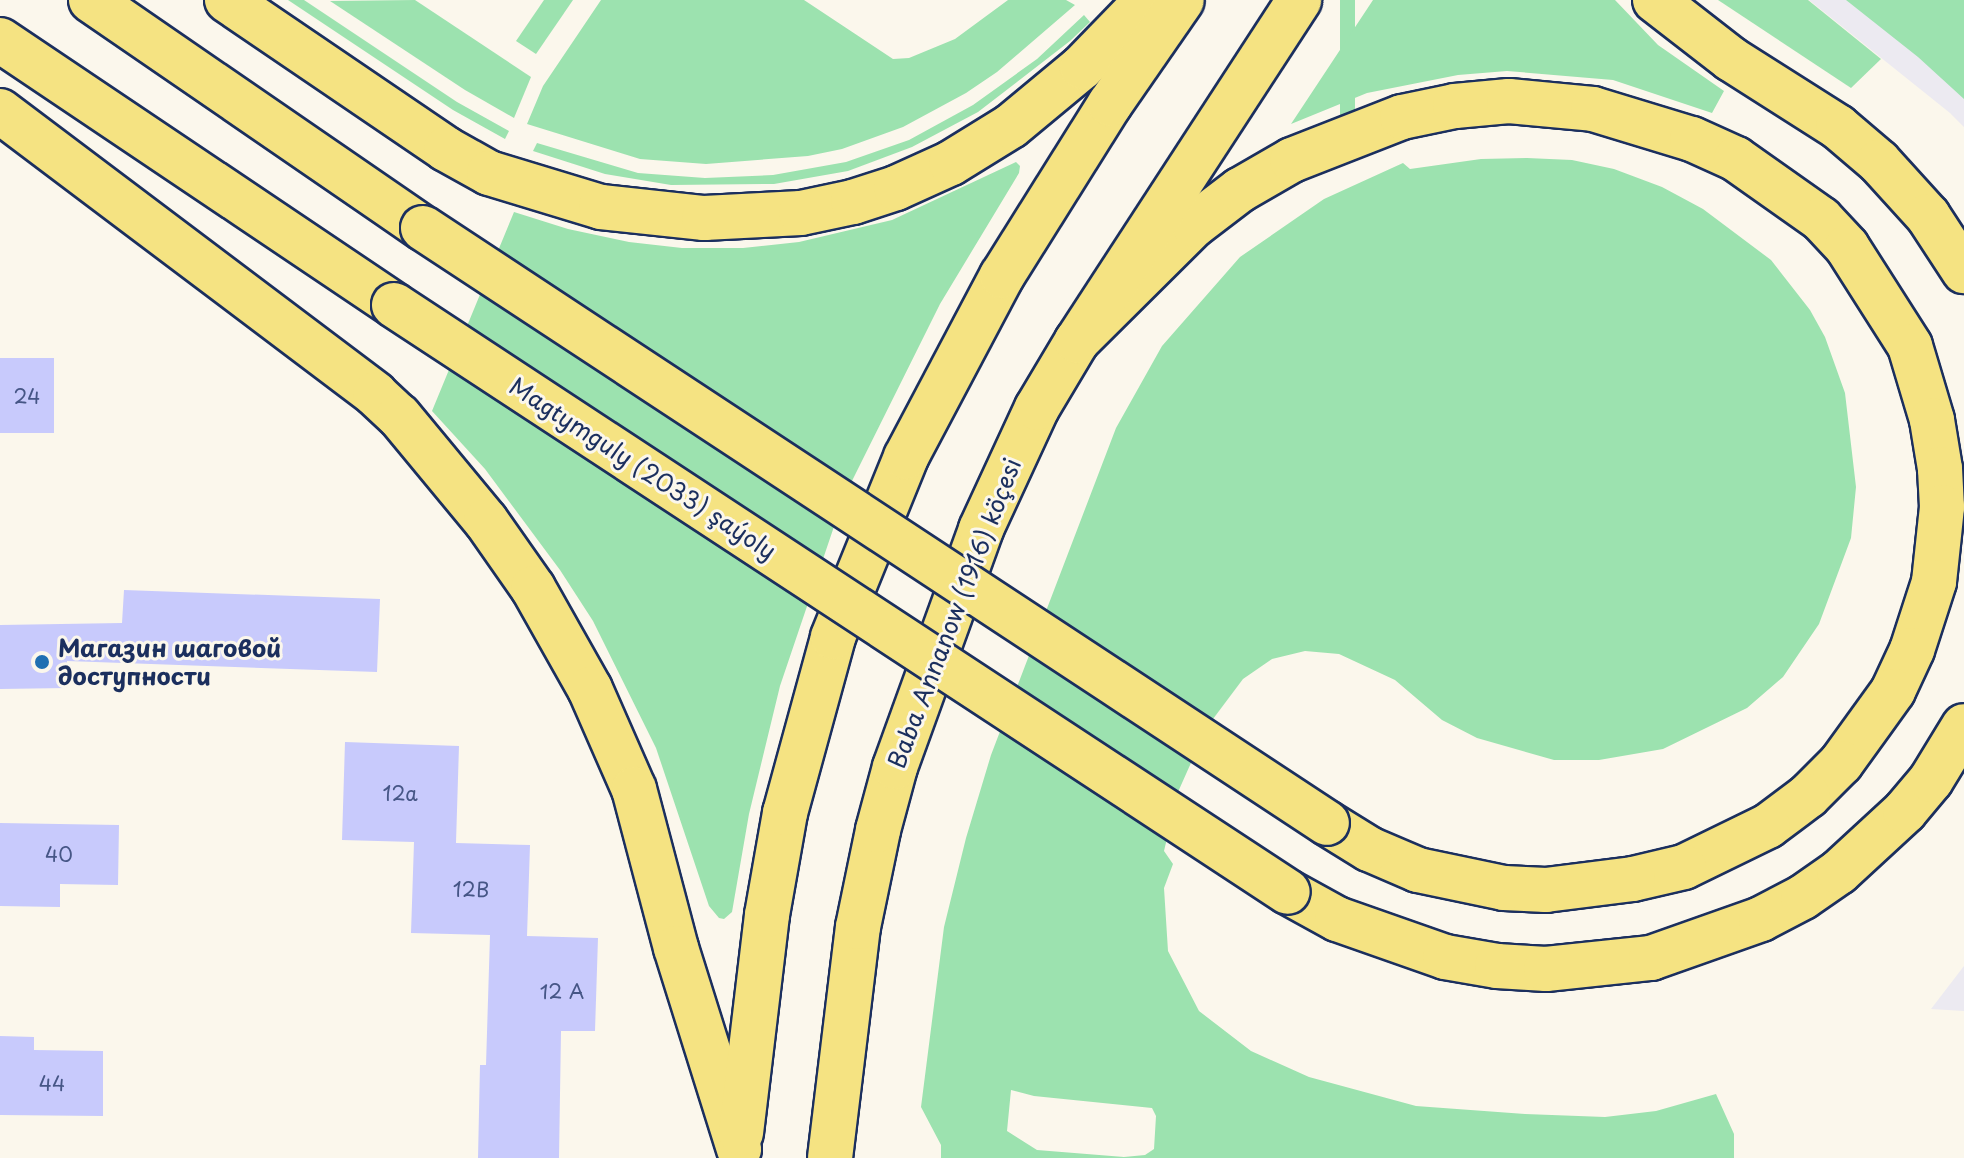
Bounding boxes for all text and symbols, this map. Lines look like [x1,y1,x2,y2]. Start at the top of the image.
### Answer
street label: Magtymguly (2033) şaýoly [504,371,782,565]
house number: 24 [14,384,40,408]
street label: Baba Annanow (1916) köçesi [881,453,1027,773]
place label: Магазин шаговой доступности [58,634,281,690]
marker: Магазин шаговой доступности [33,653,51,671]
house number: 12a [382,781,418,805]
house number: 40 [45,842,73,866]
house number: 12B [453,877,489,901]
house number: 12 A [540,979,584,1003]
house number: 44 [39,1071,65,1095]

